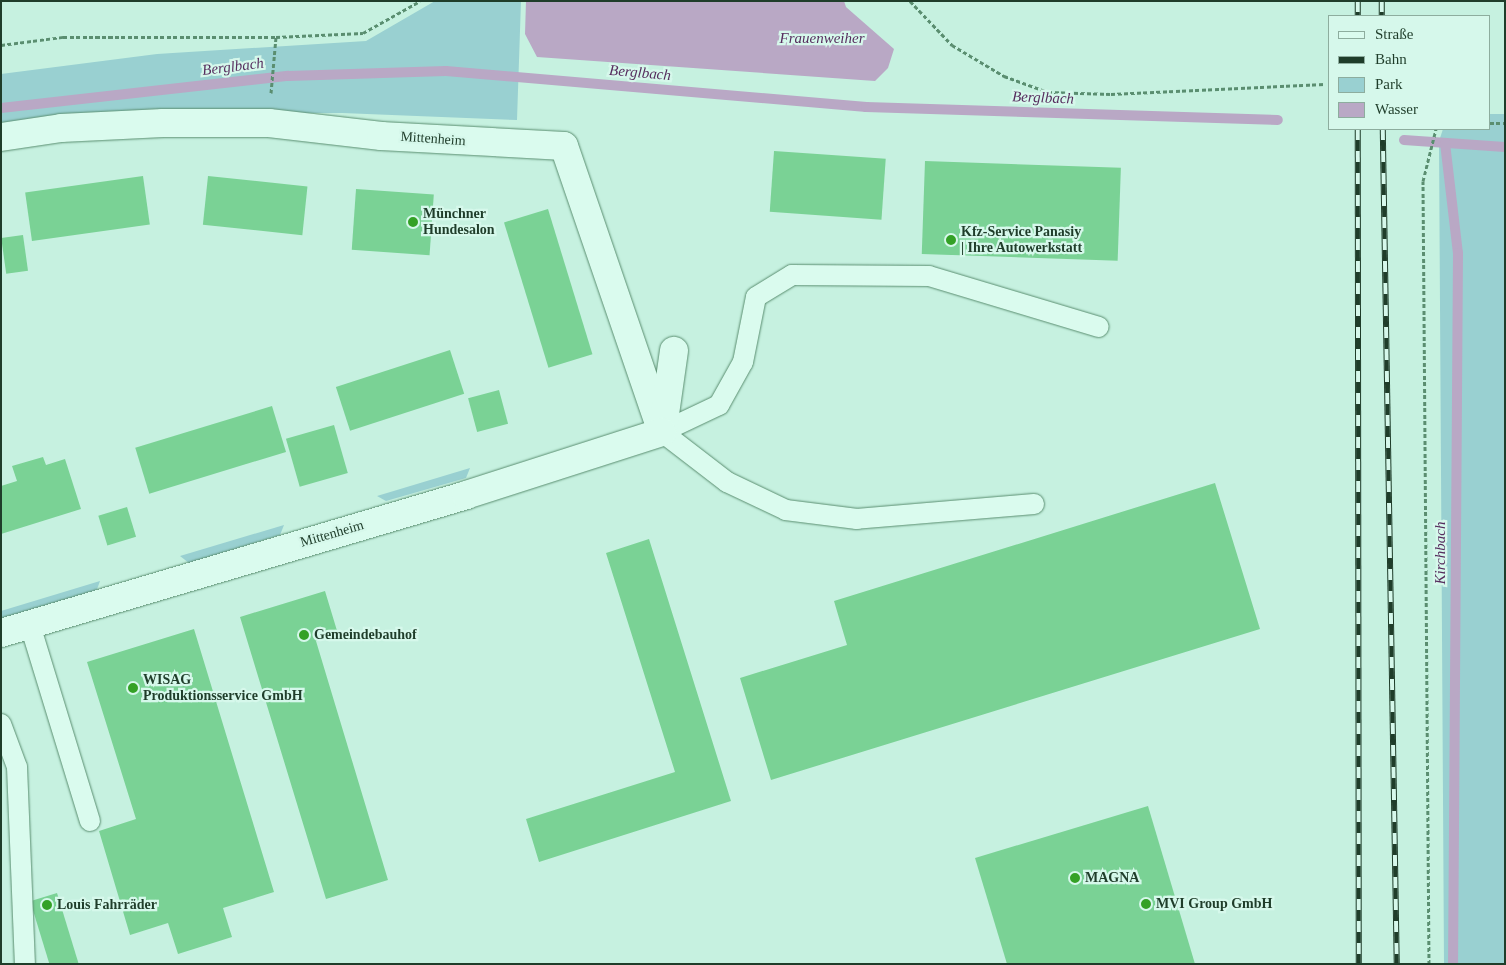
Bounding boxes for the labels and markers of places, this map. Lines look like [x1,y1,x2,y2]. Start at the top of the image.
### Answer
place label: Münchner Hundesalon [423,206,495,238]
marker: Münchner Hundesalon [407,216,419,228]
place label: Kfz-Service Panasiy | Ihre Autowerkstatt [961,224,1083,256]
marker: Kfz-Service Panasiy | Ihre Autowerkstatt [945,234,957,246]
place label: Gemeindebauhof [314,627,417,643]
marker: Gemeindebauhof [298,629,310,641]
place label: WISAG Produktionsservice GmbH [143,672,303,704]
marker: WISAG Produktionsservice GmbH [127,682,139,694]
place label: MAGNA [1085,870,1139,886]
marker: MAGNA [1069,872,1081,884]
place label: MVI Group GmbH [1156,896,1272,912]
place label: Louis Fahrräder [57,897,157,913]
marker: MVI Group GmbH [1140,898,1152,910]
marker: Louis Fahrräder [41,899,53,911]

